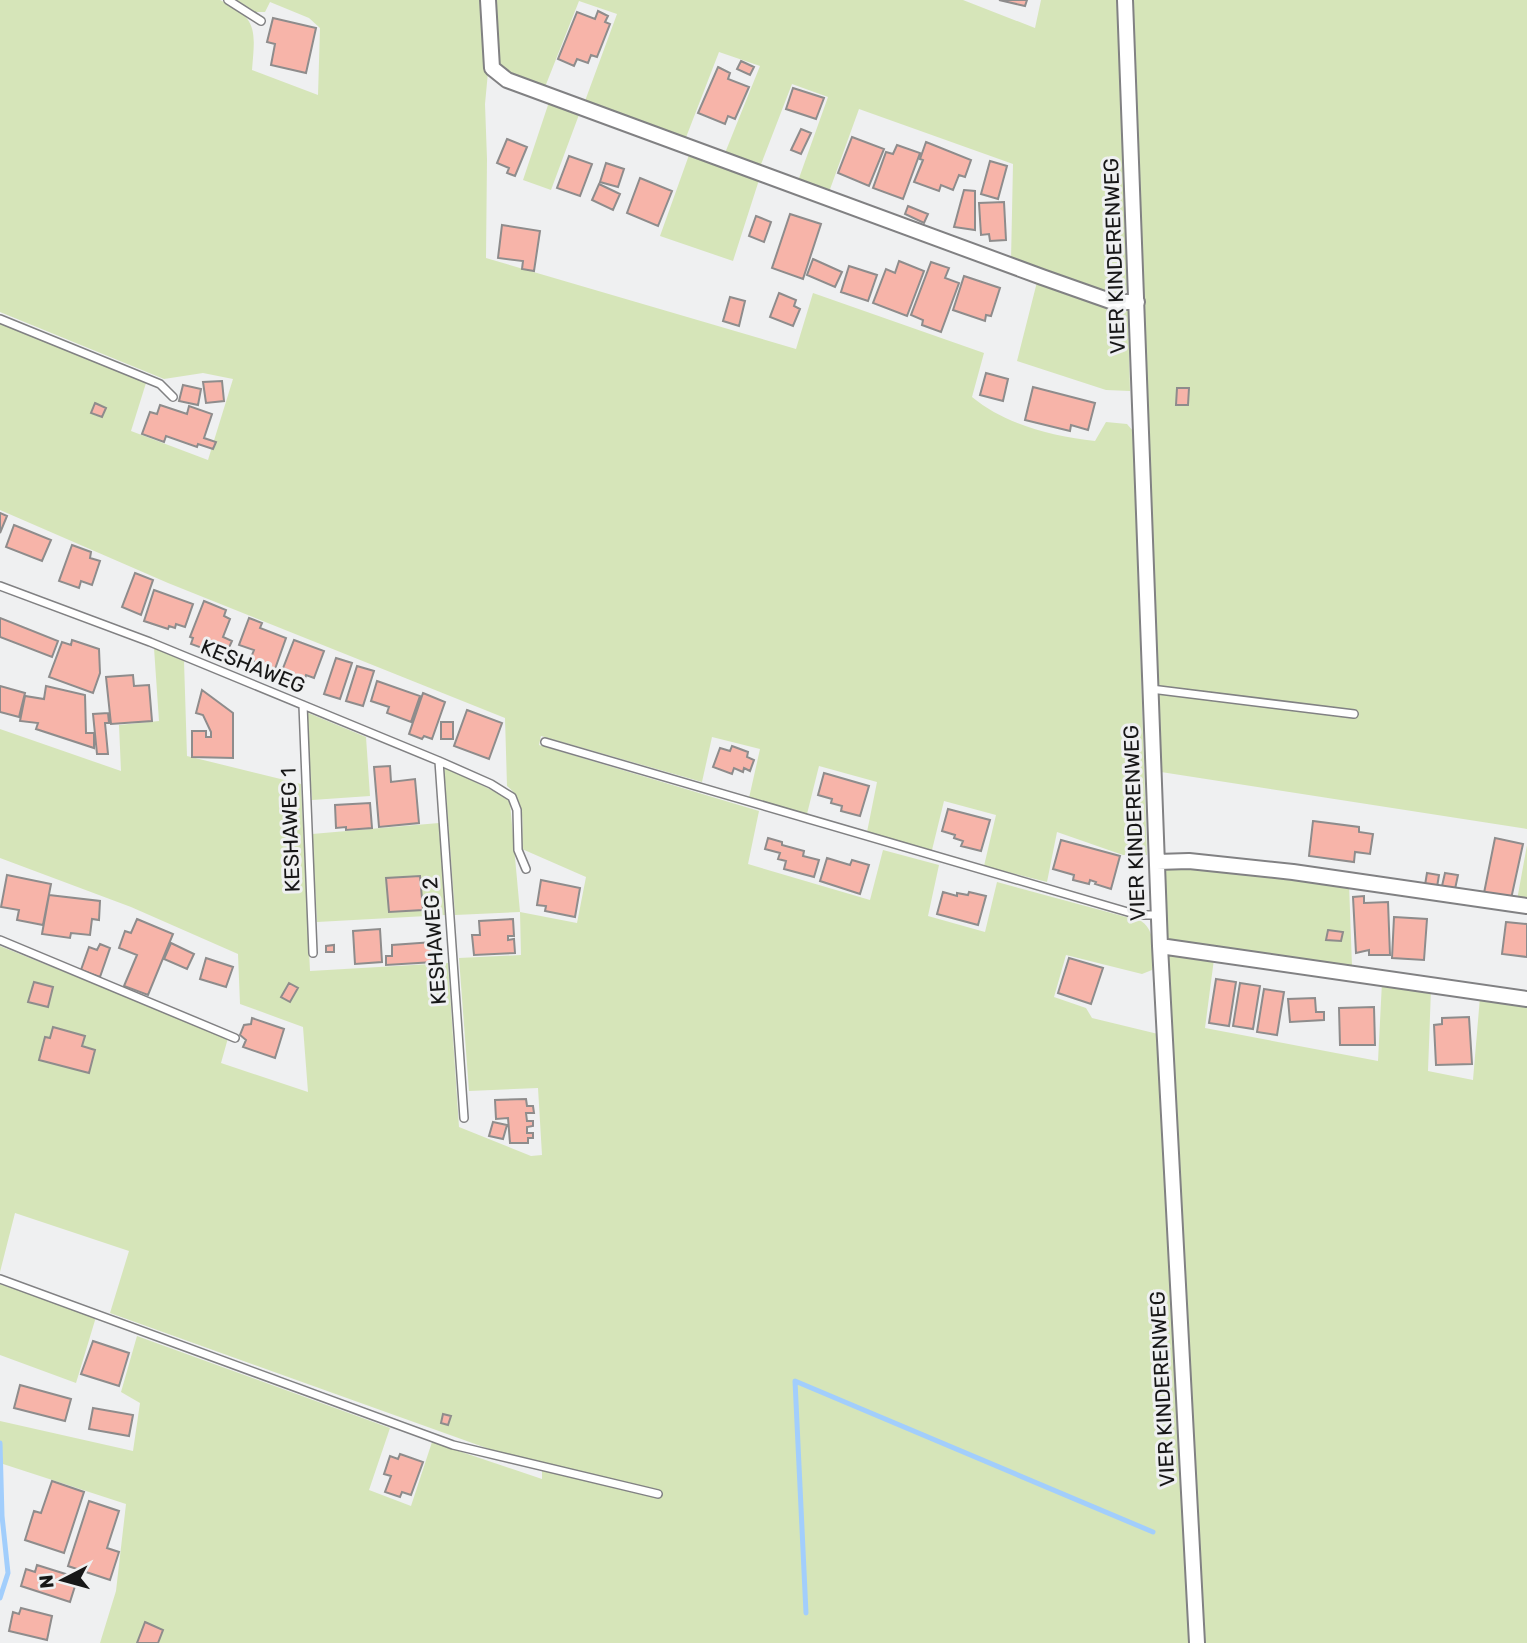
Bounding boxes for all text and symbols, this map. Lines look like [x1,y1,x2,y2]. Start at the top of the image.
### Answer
street label: VIER KINDERENWEG [1098,158,1130,354]
street label: KESHAWEG [197,634,309,698]
street label: VIER KINDERENWEG [1118,725,1150,921]
street label: KESHAWEG 1 [275,767,305,893]
street label: KESHAWEG 2 [417,876,451,1006]
street label: VIER KINDERENWEG [1144,1290,1180,1488]
north arrow [28,1545,98,1615]
text: N [34,1574,59,1590]

